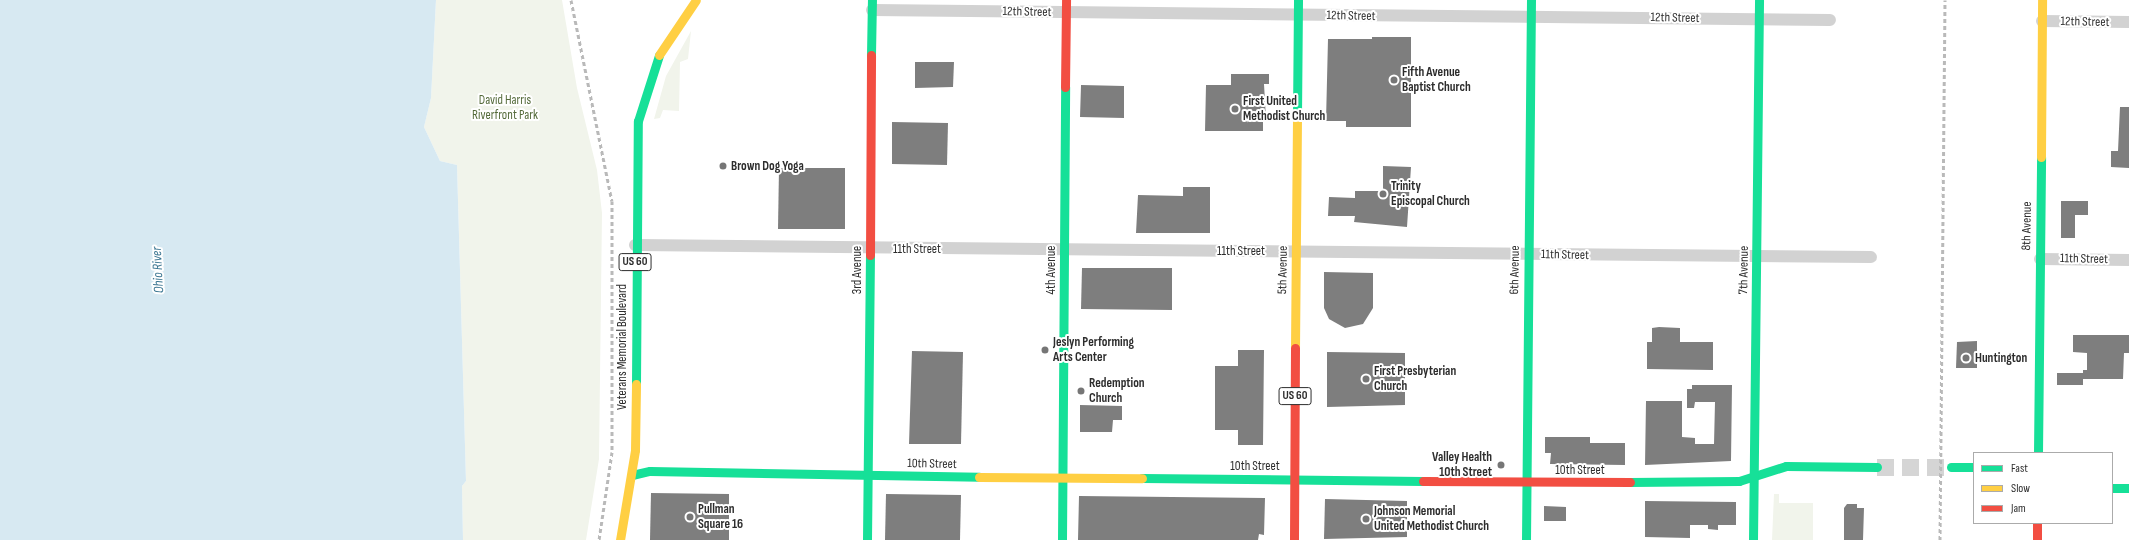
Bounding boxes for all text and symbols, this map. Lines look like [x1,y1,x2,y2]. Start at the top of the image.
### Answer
street label: 12th Street [1002,4,1052,20]
street label: 12th Street [1326,8,1376,24]
street label: 12th Street [1650,10,1700,26]
street label: 12th Street [2060,14,2110,30]
place label: Fifth Avenue Baptist Church [1402,65,1471,96]
marker: Fifth Avenue Baptist Church [1389,75,1399,85]
park label: David Harris Riverfront Park [472,93,538,124]
place label: First United Methodist Church [1243,94,1325,125]
marker: First United Methodist Church [1230,104,1240,114]
place label: Brown Dog Yoga [731,158,804,174]
marker: Brown Dog Yoga [718,161,728,171]
place label: Trinity Episcopal Church [1391,179,1470,210]
marker: Trinity Episcopal Church [1378,189,1388,199]
street label: 8th Avenue [2019,201,2035,251]
street label: 11th Street [893,241,941,257]
street label: 11th Street [1217,243,1265,259]
street label: 6th Avenue [1507,245,1523,295]
water label: Ohio River [148,246,168,294]
street label: 3rd Avenue [849,246,865,294]
street label: 4th Avenue [1043,246,1059,294]
street label: 5th Avenue [1275,246,1291,294]
street label: 7th Avenue [1736,246,1752,294]
street label: 11th Street [1541,247,1589,263]
street label: 11th Street [2060,251,2108,267]
road number: US 60 [618,252,652,272]
street label: Veterans Memorial Boulevard [614,284,630,410]
place label: Jeslyn Performing Arts Center [1053,335,1134,366]
marker: Jeslyn Performing Arts Center [1040,345,1050,355]
place label: Huntington [1975,350,2027,366]
marker: Huntington [1960,352,1972,364]
place label: First Presbyterian Church [1374,364,1456,395]
marker: First Presbyterian Church [1361,374,1371,384]
place label: Redemption Church [1089,376,1145,407]
marker: Redemption Church [1076,386,1086,396]
road number: US 60 [1278,386,1312,406]
place label: Valley Health 10th Street [1432,450,1492,481]
legend [1973,452,2113,524]
street label: 10th Street [907,456,957,472]
street label: 10th Street [1230,458,1280,474]
marker: Valley Health 10th Street [1495,459,1507,471]
text: Fast [2011,461,2028,476]
street label: 10th Street [1555,462,1605,478]
text: Slow [2011,481,2030,496]
text: Jam [2011,501,2026,516]
place label: Pullman Square 16 [698,502,743,533]
place label: Johnson Memorial United Methodist Church [1374,504,1489,535]
marker: Pullman Square 16 [685,512,695,522]
marker: Johnson Memorial United Methodist Church [1361,514,1371,524]

